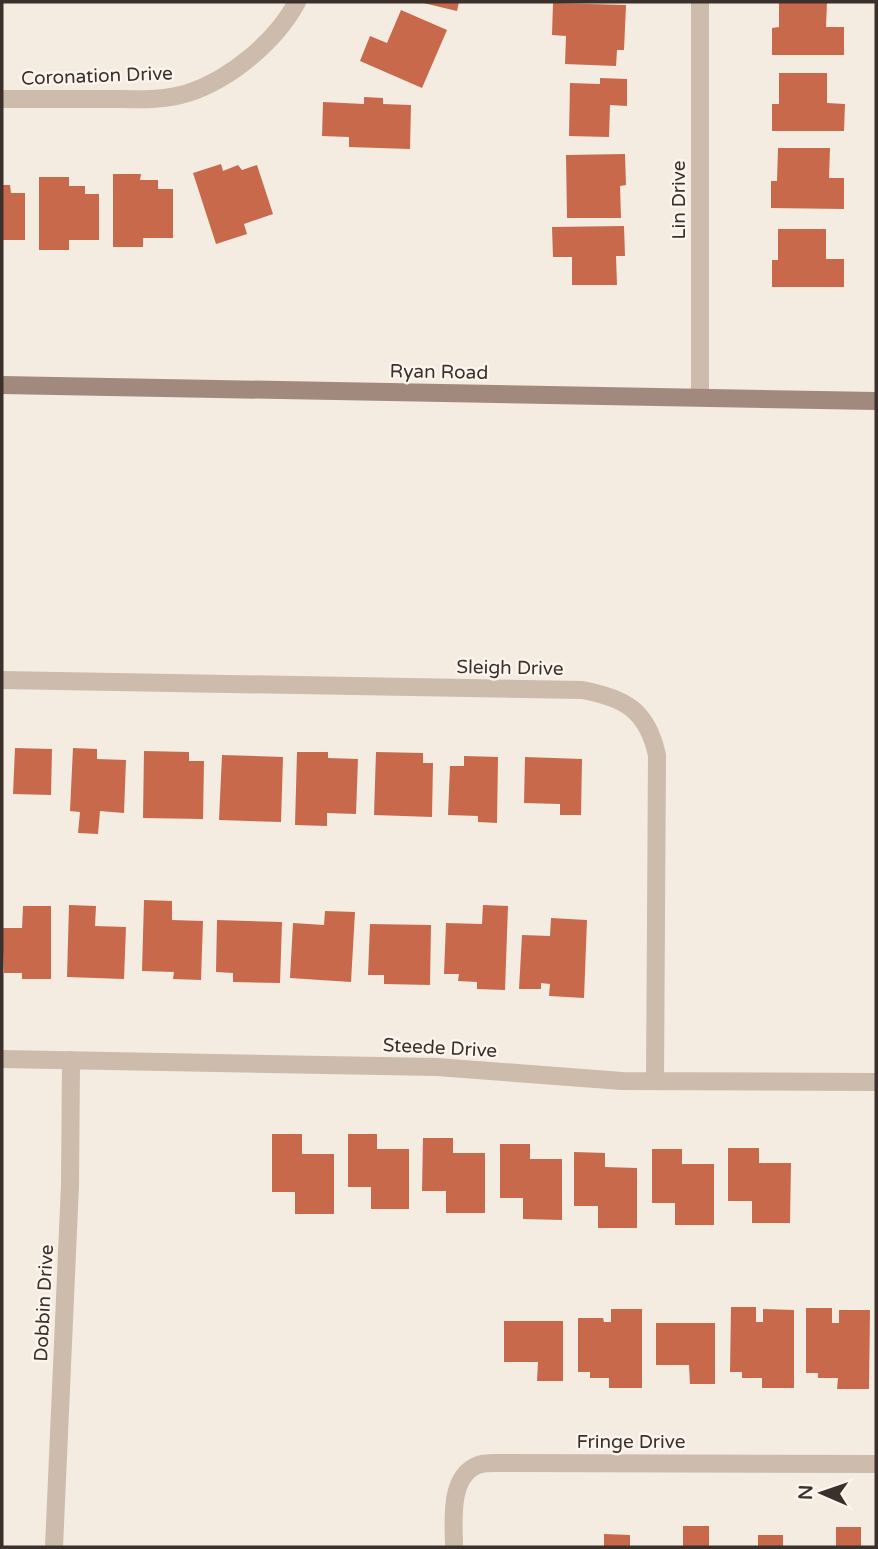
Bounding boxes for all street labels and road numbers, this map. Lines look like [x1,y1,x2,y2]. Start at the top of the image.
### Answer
street label: Coronation Drive [21,62,173,90]
street label: Lin Drive [668,161,690,239]
street label: Ryan Road [390,360,488,384]
street label: Sleigh Drive [456,656,564,680]
street label: Steede Drive [382,1034,498,1062]
street label: Dobbin Drive [30,1244,58,1362]
street label: Fringe Drive [576,1431,686,1453]

